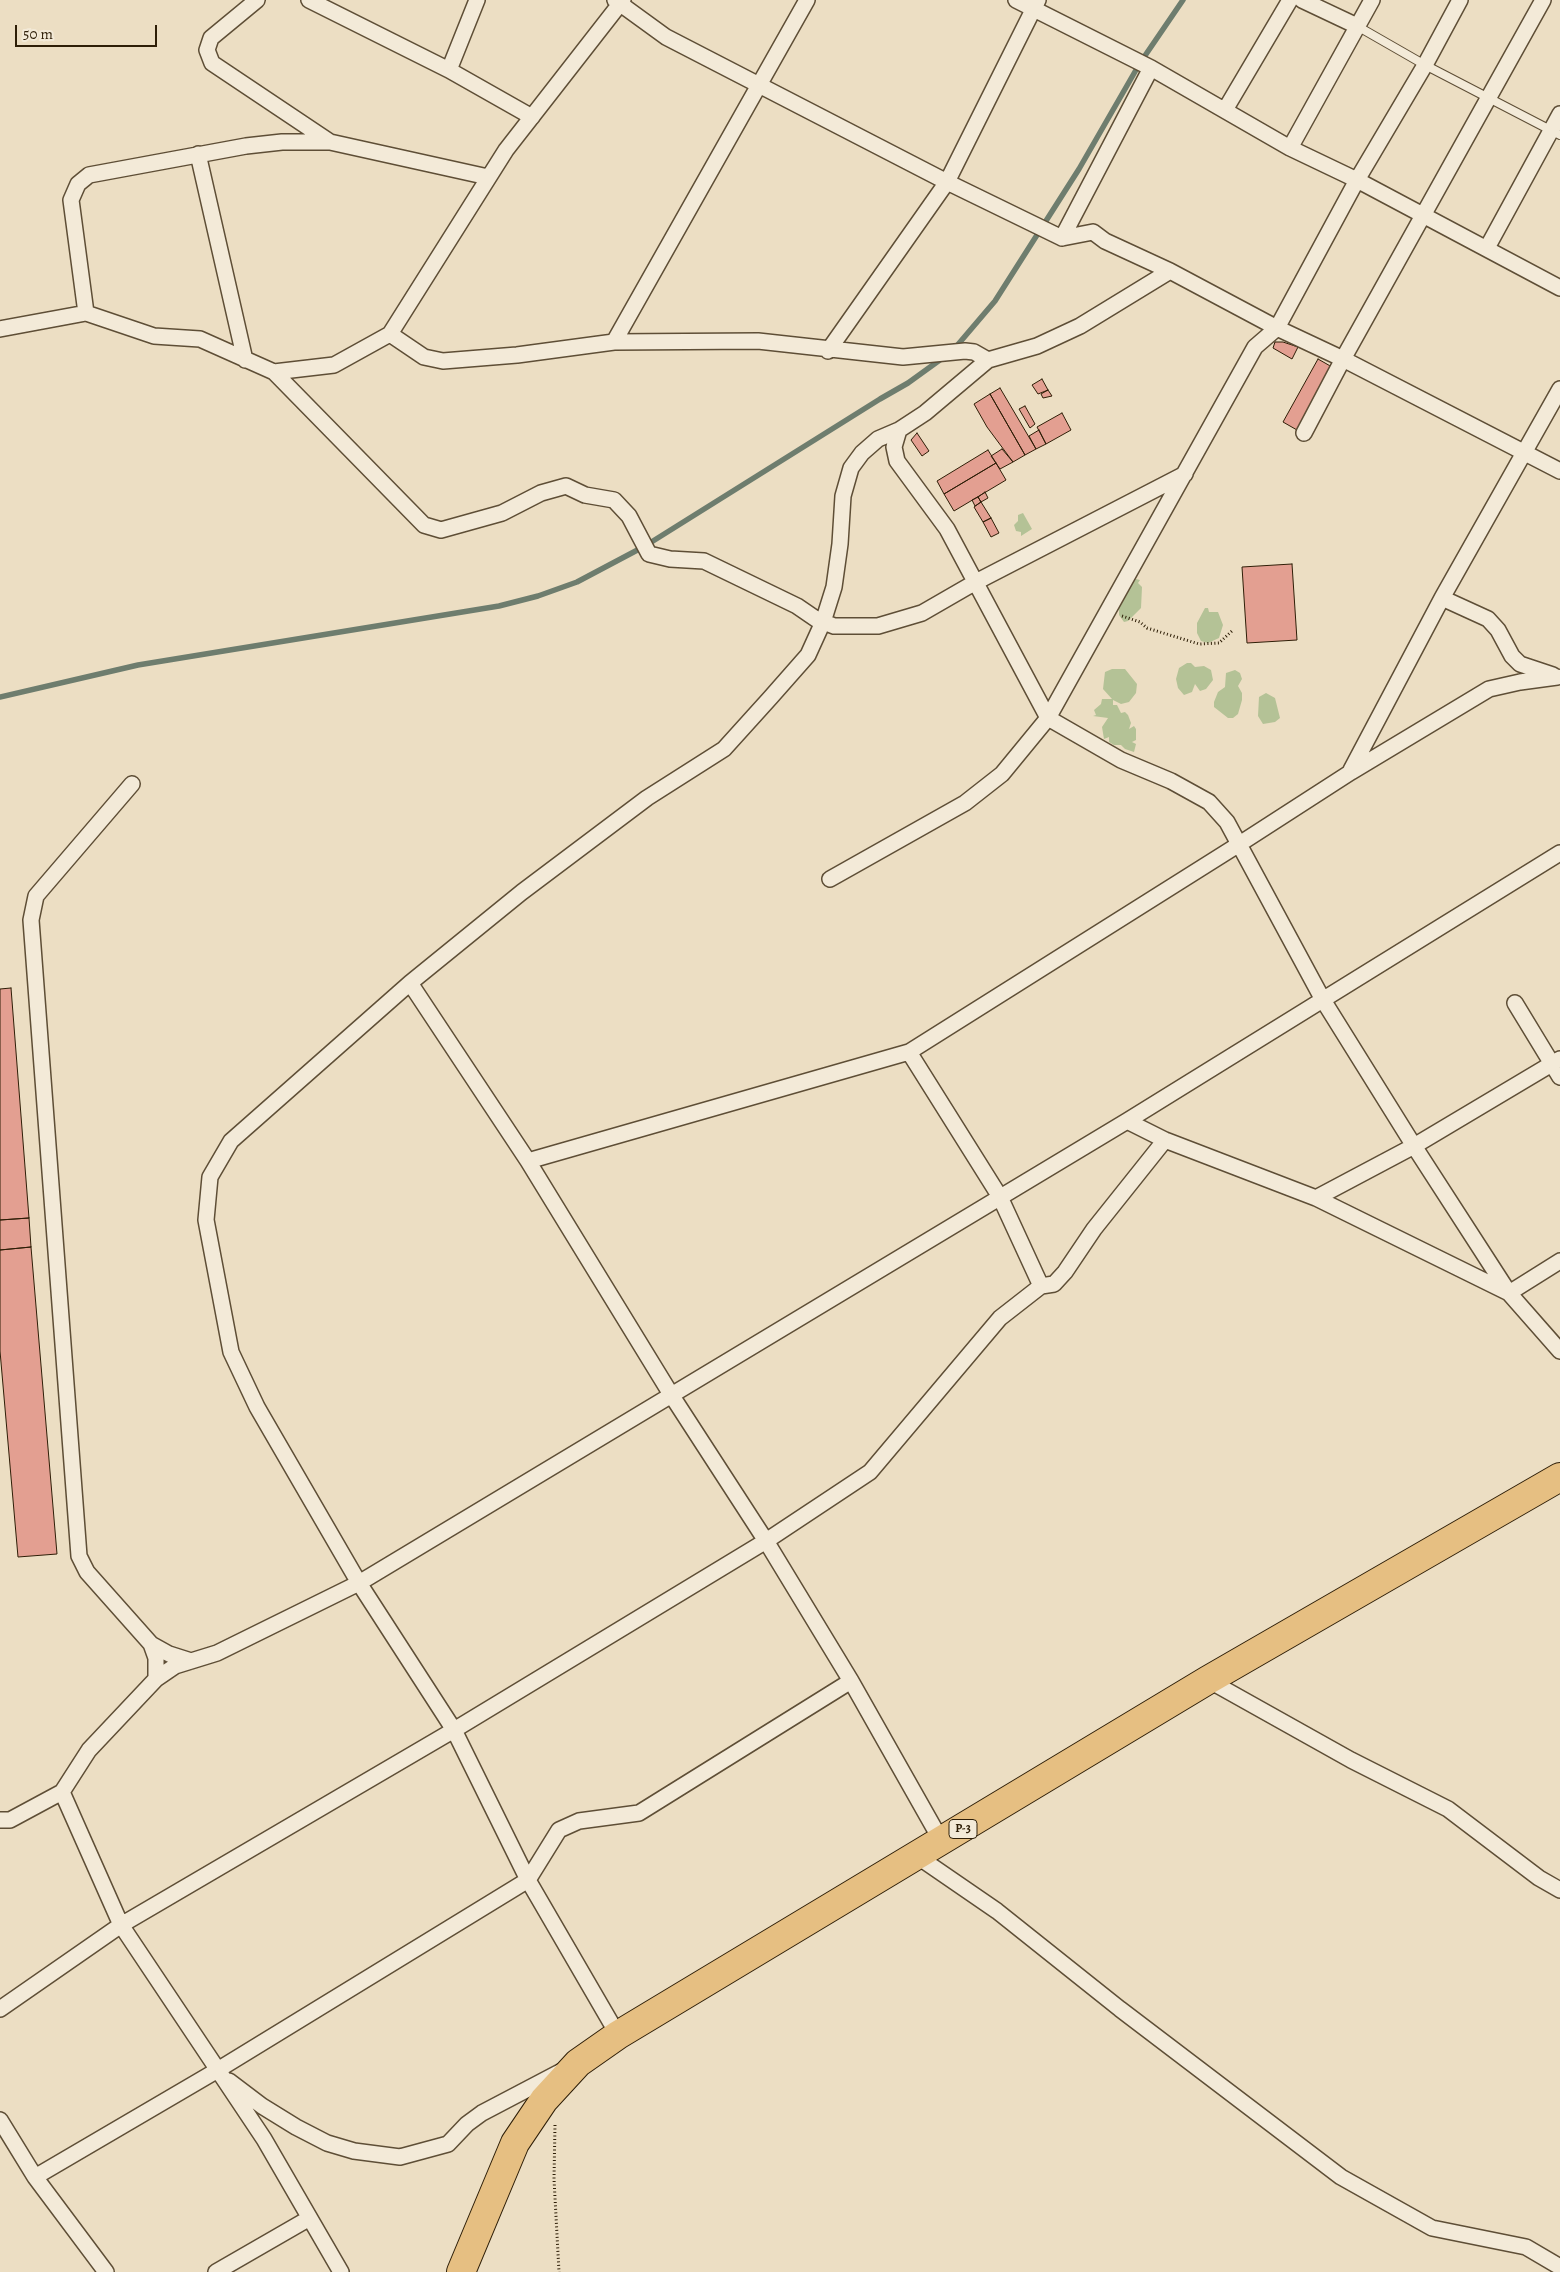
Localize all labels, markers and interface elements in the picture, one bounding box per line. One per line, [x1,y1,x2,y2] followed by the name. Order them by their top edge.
[18,15,160,47] scale bar
[23,24,53,44] text: 50 m
[949,1820,977,1838] road number: P-3

